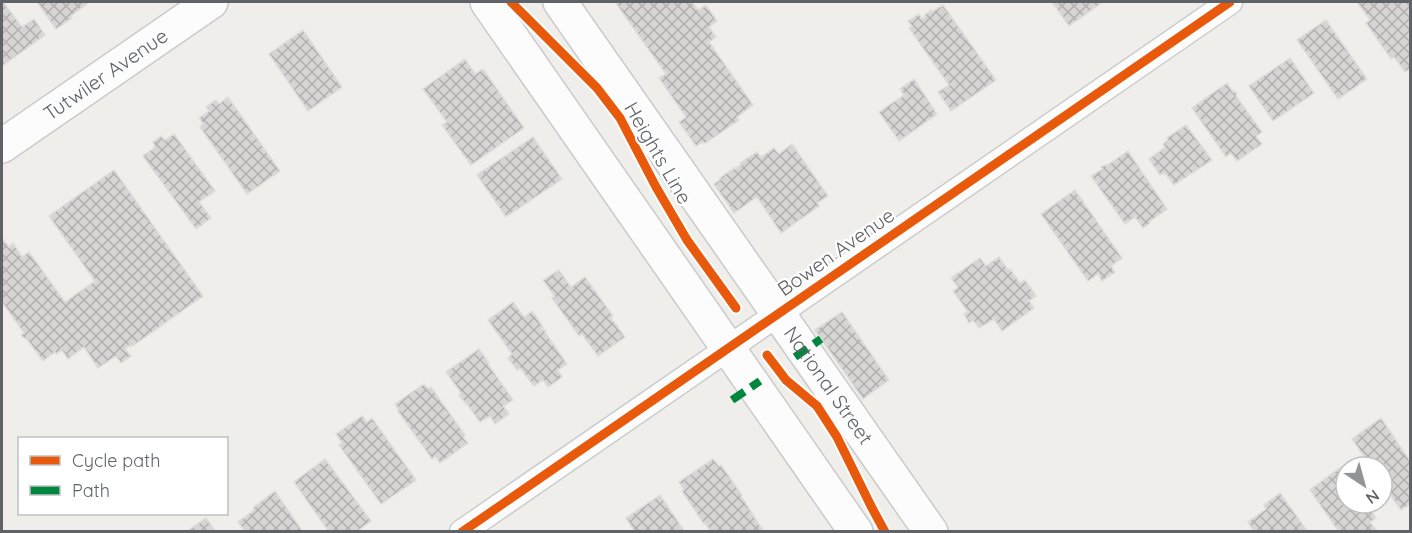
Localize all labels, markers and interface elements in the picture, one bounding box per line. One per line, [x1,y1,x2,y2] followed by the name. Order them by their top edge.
[39,23,172,126] street label: Tutwiler Avenue
[619,97,698,208] street label: Heights Line
[772,202,899,301] street label: Bowen Avenue
[779,321,879,449] street label: National Street
[18,437,228,515] legend
[72,449,160,472] text: Cycle path
[1334,455,1394,515] north arrow
[72,479,110,502] text: Path
[1362,486,1383,509] text: N

